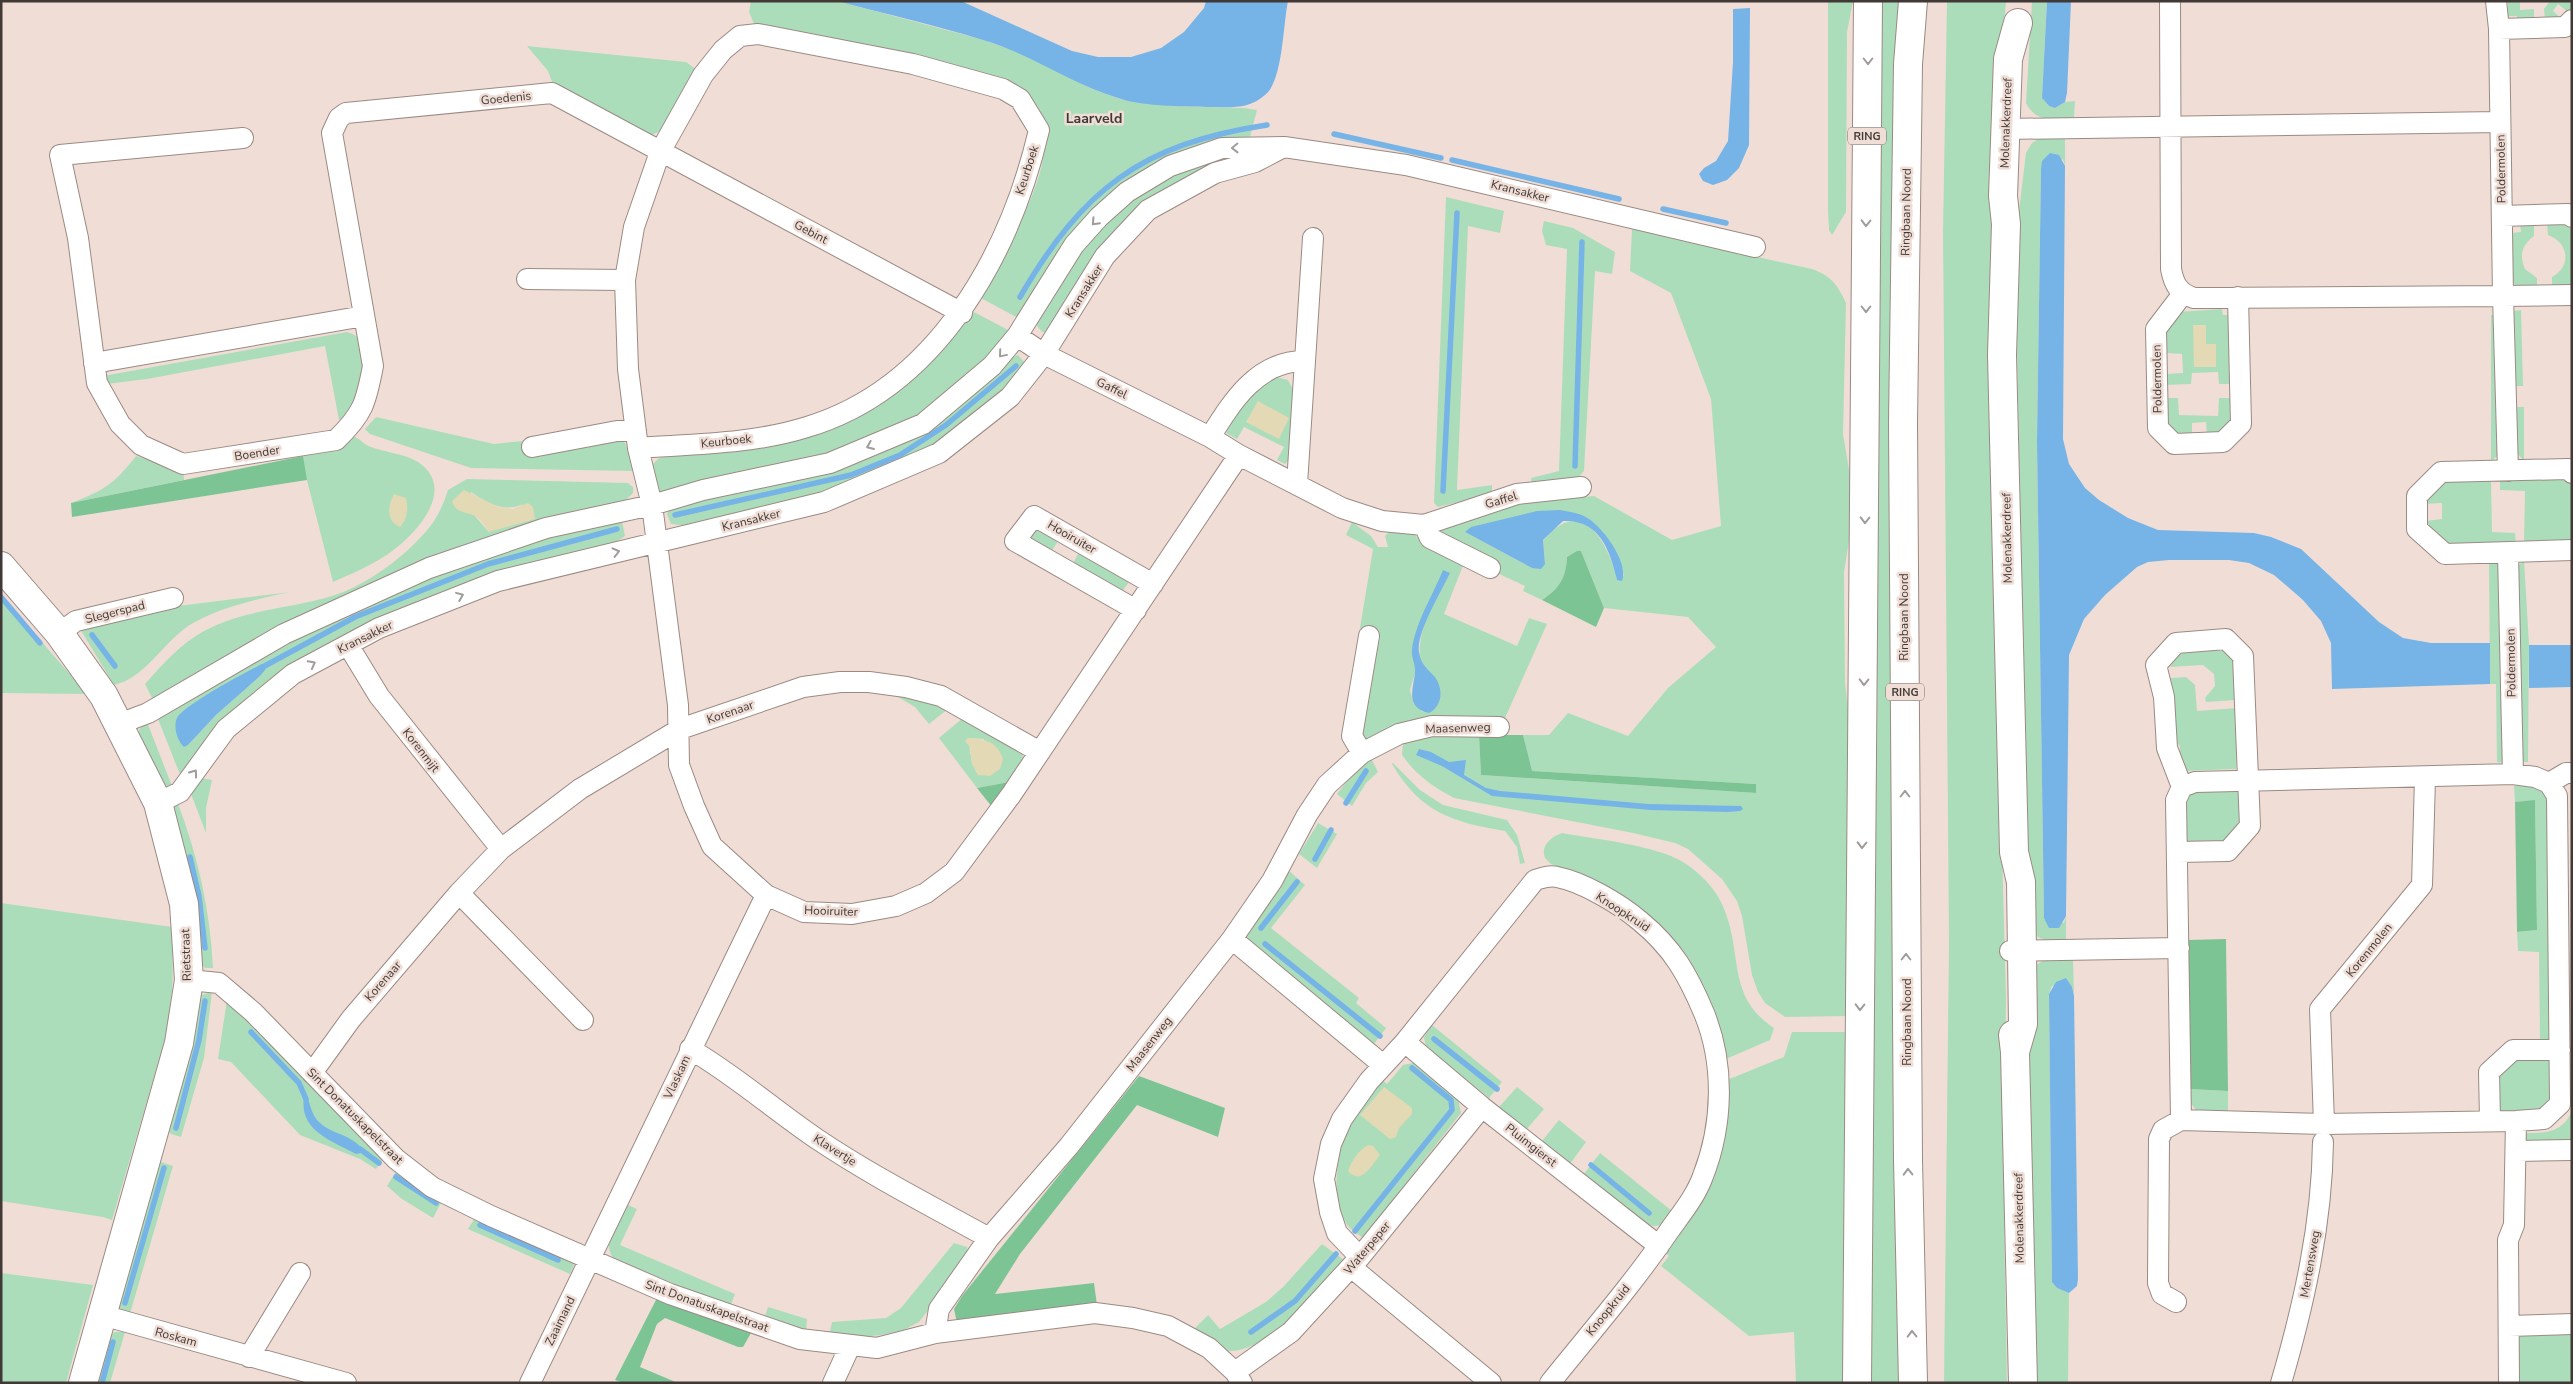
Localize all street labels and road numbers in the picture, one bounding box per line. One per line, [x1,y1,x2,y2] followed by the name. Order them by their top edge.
[1996,77,2016,168] street label: Molenakkerdreef
[480,87,532,109] street label: Goedenis
[1848,128,1886,144] road number: RING
[2492,134,2510,204] street label: Poldermolen
[1012,142,1043,197] street label: Keurboek
[1897,168,1915,256] street label: Ringbaan Noord
[1489,176,1552,206] street label: Kransakker
[791,217,831,248] street label: Gebint
[1061,261,1107,321] street label: Kransakker
[2148,344,2166,414] street label: Poldermolen
[1094,374,1131,403] street label: Gaffel
[700,430,753,452] street label: Keurboek
[233,441,281,464] street label: Boender
[1483,487,1519,512] street label: Gaffel
[1998,492,2016,583] street label: Molenakkerdreef
[720,505,783,535] street label: Kransakker
[1045,517,1100,558] street label: Hooiruiter
[1896,573,1912,661] street label: Ringbaan Noord
[83,597,147,627] street label: Slegerspad
[335,616,396,657] street label: Kransakker
[2502,628,2520,698] street label: Poldermolen
[1886,684,1924,700] road number: RING
[704,696,756,727] street label: Korenaar
[1425,719,1491,737] street label: Maasenweg
[399,725,444,776] street label: Korenmijt
[1593,889,1653,935] street label: Knoopkruid
[804,902,859,920] street label: Hooiruiter
[2342,920,2396,980] street label: Korenmolen
[177,928,195,981] street label: Rietstraat
[361,957,405,1005] street label: Korenaar
[1899,978,1915,1066] street label: Ringbaan Noord
[1123,1013,1175,1075] street label: Maasenweg
[659,1053,694,1102] street label: Vlaskam
[303,1064,407,1168] street label: Sint Donatuskapelstraat
[1502,1120,1561,1171] street label: Pluimgierst
[810,1131,860,1169] street label: Klavertje
[2010,1172,2028,1263] street label: Molenakkerdreef
[1340,1218,1394,1278] street label: Waterpeper
[2296,1229,2324,1299] street label: Mertensweg
[643,1276,772,1336] street label: Sint Donatuskapelstraat
[1582,1281,1634,1339] street label: Knoopkruid
[541,1294,579,1348] street label: Zaaimand
[153,1324,199,1350] street label: Roskam

